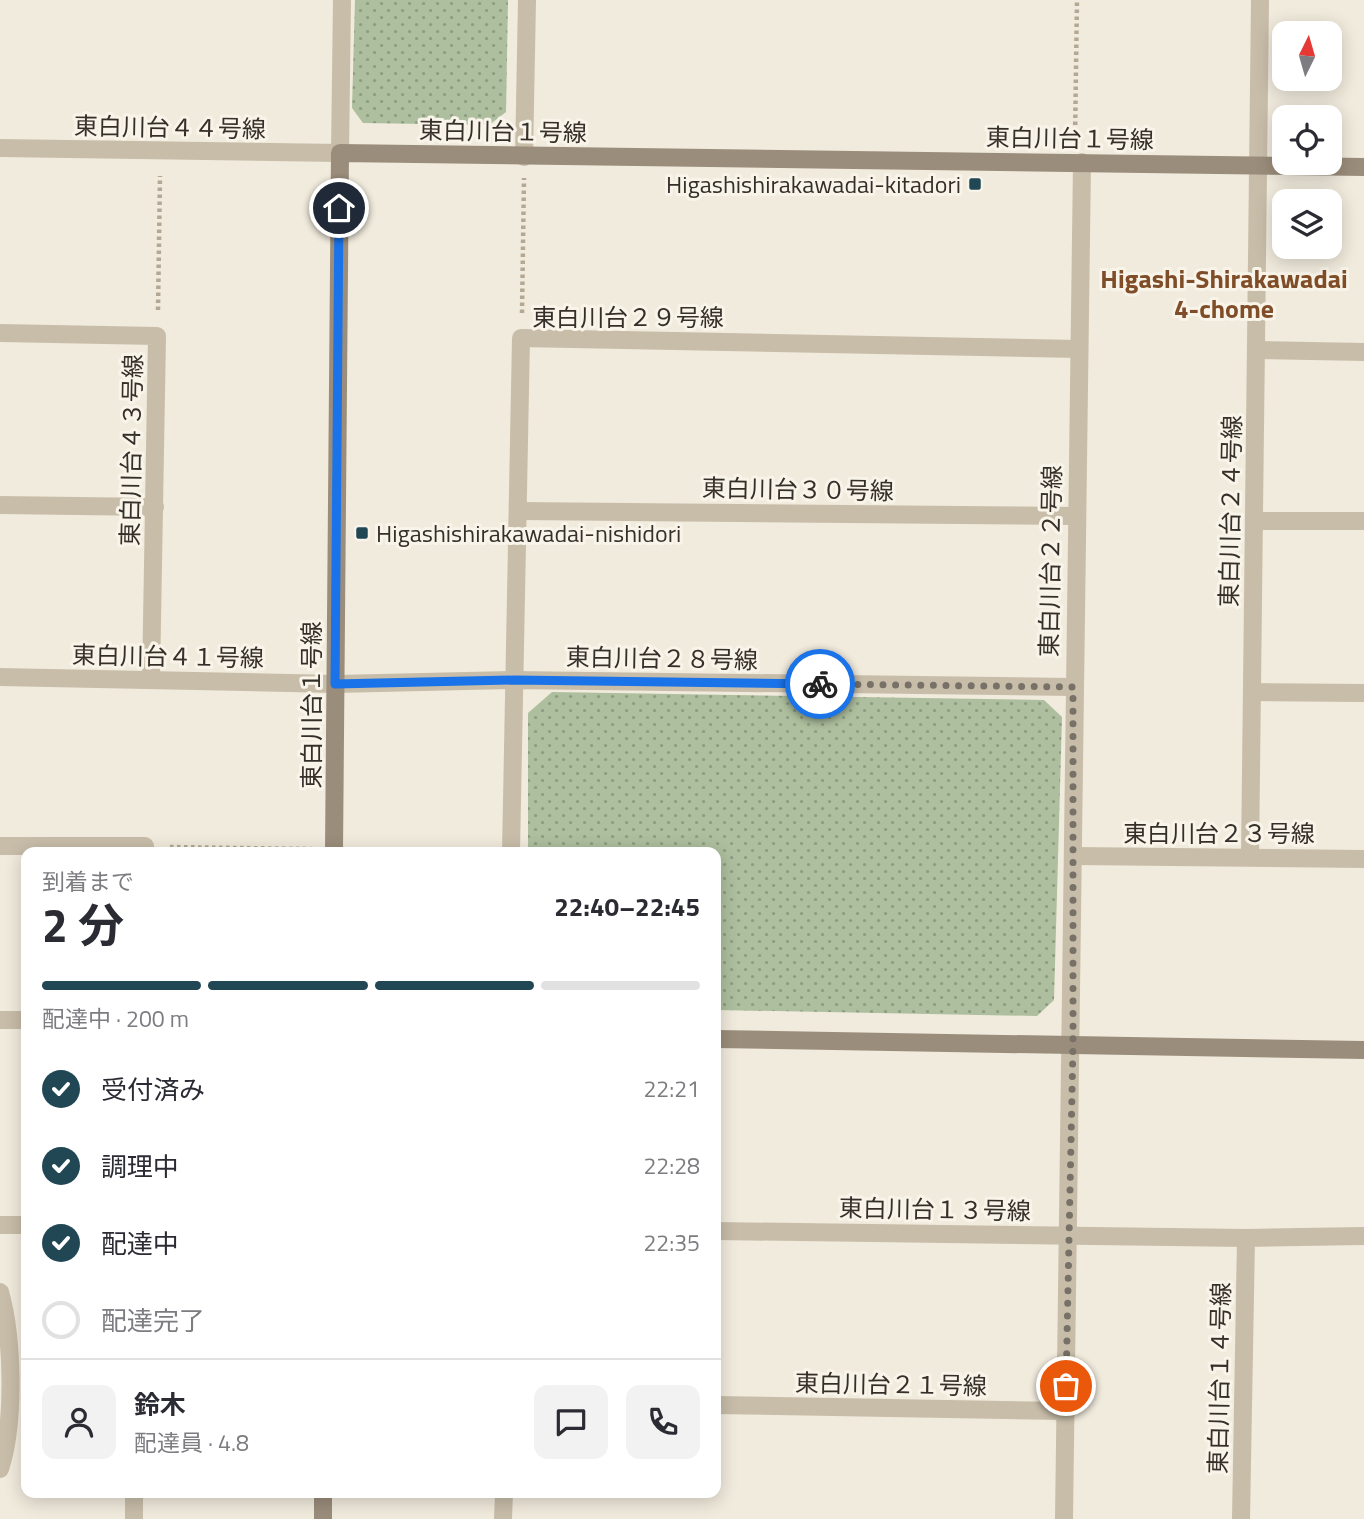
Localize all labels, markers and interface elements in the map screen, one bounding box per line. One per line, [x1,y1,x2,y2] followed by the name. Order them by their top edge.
[1272,21,1342,91] north arrow
[1272,21,1342,259] map controls
[1272,105,1342,175] button: locate
[74,107,266,147] street label: 東白川台４４号線
[419,112,587,150] street label: 東白川台１号線
[986,119,1154,157] street label: 東白川台１号線
[666,166,961,202] place label: Higashishirakawadai-kitadori
[967,176,983,192] marker: Higashishirakawadai-kitadori
[309,178,369,238] pin
[320,189,358,227] icon: home
[1272,189,1342,259] button: layers
[1100,259,1348,328] district label: Higashi-Shirakawadai 4-chome
[532,299,724,335] street label: 東白川台２９号線
[111,354,151,546] street label: 東白川台４３号線
[1210,415,1250,607] street label: 東白川台２４号線
[1030,465,1070,657] street label: 東白川台２２号線
[702,469,894,509] street label: 東白川台３０号線
[376,515,681,551] place label: Higashishirakawadai-nishidori
[354,525,370,541] marker: Higashishirakawadai-nishidori
[293,621,329,789] street label: 東白川台１号線
[72,636,264,676] street label: 東白川台４１号線
[566,638,758,678] street label: 東白川台２８号線
[785,649,855,719] courier
[801,665,839,703] icon: bike
[1123,815,1315,851] street label: 東白川台２３号線
[42,864,134,899] text: 到着まで
[554,887,700,926] text: 22:40–22:45
[42,890,124,960] text: 2 分
[42,1001,189,1036] text: 配達中 · 200 m
[42,1070,80,1108] icon: check
[101,1070,205,1109] text: 受付済み
[643,1071,700,1106] text: 22:21
[42,1147,80,1185] icon: check
[101,1147,179,1186] text: 調理中
[643,1148,700,1183] text: 22:28
[839,1189,1031,1229] street label: 東白川台１３号線
[42,1224,80,1262] icon: check
[101,1224,179,1263] text: 配達中
[643,1225,700,1260] text: 22:35
[1199,1282,1239,1474] street label: 東白川台１４号線
[101,1301,205,1340] text: 配達完了
[1036,1356,1096,1416] pin
[795,1364,987,1404] street label: 東白川台２１号線
[1047,1367,1085,1405] icon: bag
[42,1385,116,1459] button: person
[134,1385,186,1424] text: 鈴木
[534,1385,608,1459] button: chat
[626,1385,700,1459] button: phone
[134,1425,249,1460] text: 配達員 · 4.8

